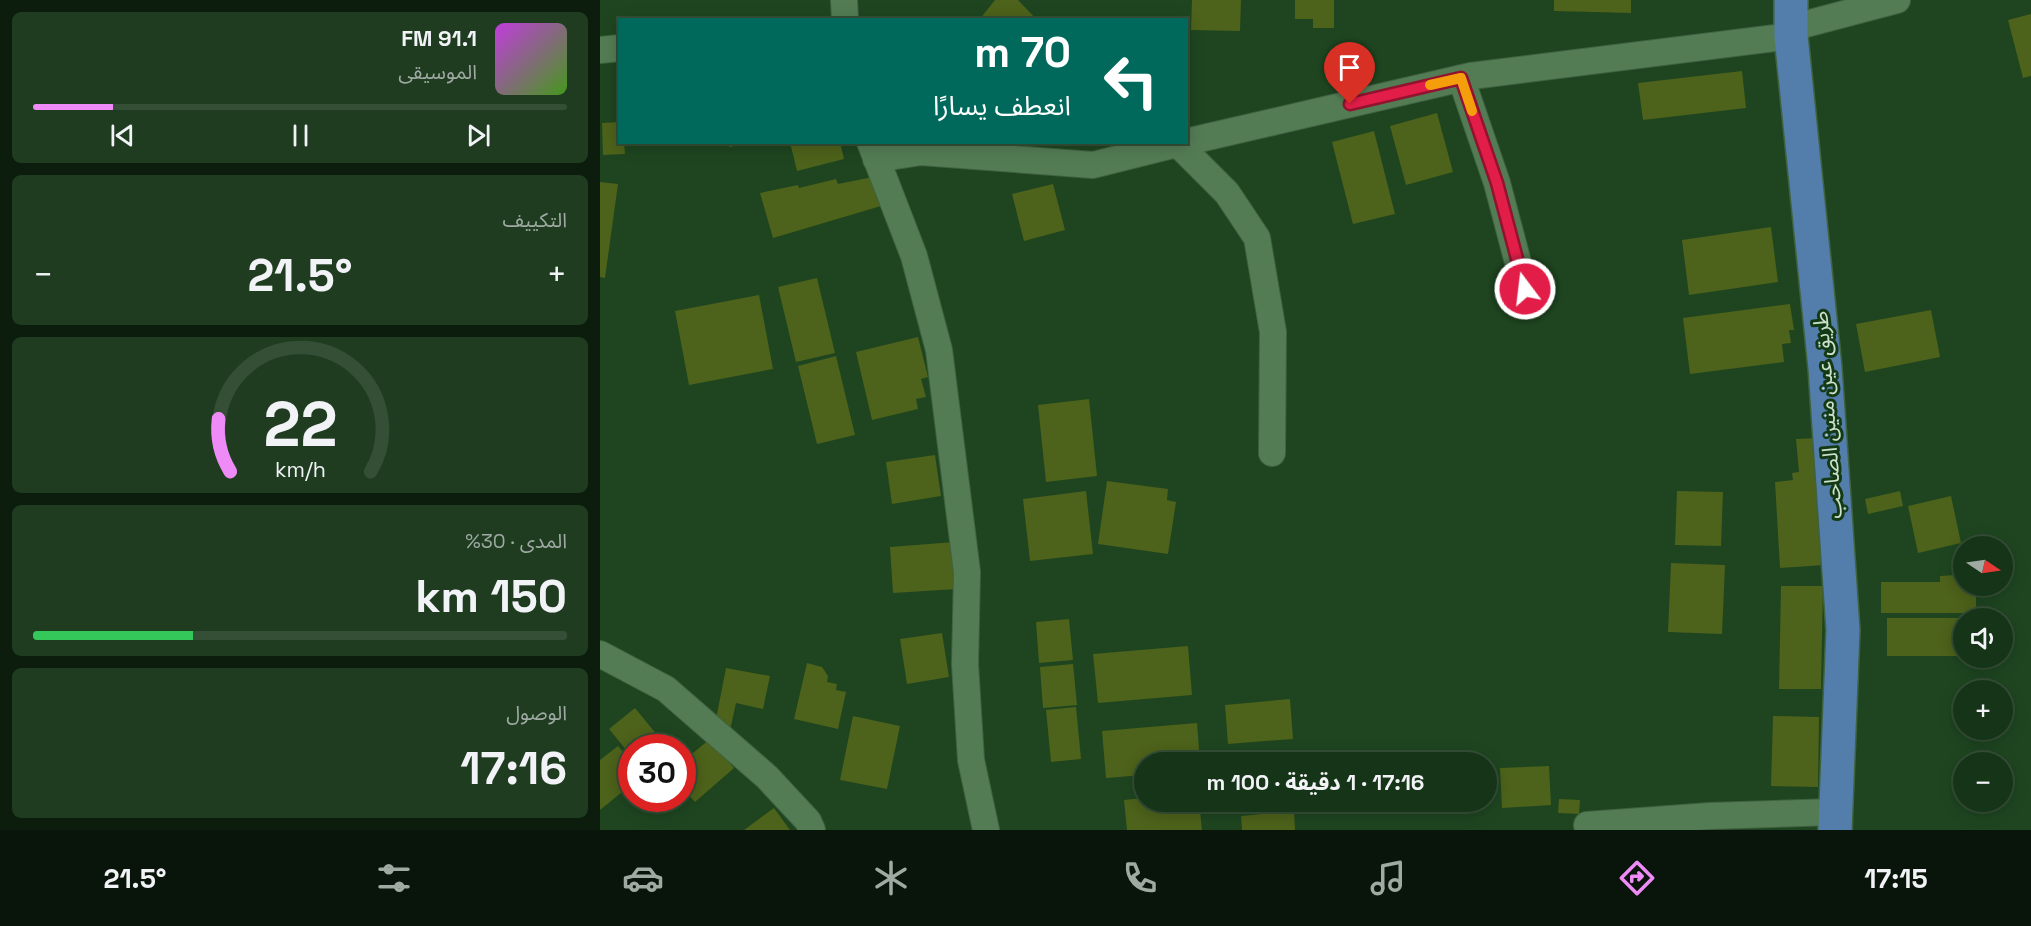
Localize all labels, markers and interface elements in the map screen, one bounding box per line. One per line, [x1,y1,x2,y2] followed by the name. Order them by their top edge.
[401,24,477,52] text: 91.1 FM
[974,26,1071,79] text: 70 m
[1092,42,1170,120] icon: left
[1324,42,1375,104] pin
[1333,51,1366,84] icon: arrive
[398,59,477,85] text: الموسيقى
[933,88,1071,123] text: انعطف يسارًا
[106,119,139,152] icon: previous
[284,119,317,152] icon: pause
[462,119,495,152] icon: next
[503,207,567,233] text: التكييف
[247,247,353,304] text: 21.5°
[33,254,53,296] text: −
[547,254,567,296] text: +
[1493,257,1557,321] position arrow
[1806,310,1848,520] street label: طريق عين منين الصاحب
[263,385,337,464] text: 22
[274,456,326,483] text: km/h
[465,528,567,554] text: المدى · 30%
[1953,536,2013,596] north arrow
[1953,536,2013,812] map controls
[415,568,567,625] text: 150 km
[1953,608,2013,668] button: sound
[1953,680,2013,740] button: +
[506,700,567,726] text: الوصول
[618,734,696,812] speed limit sign: 30
[460,740,567,797] text: 17:16
[1953,752,2013,812] button: −
[1207,768,1424,796] text: 17:16 · 1 دقيقة · 100 m
[373,857,415,899] icon: filters
[622,857,664,899] icon: car
[870,857,912,899] icon: climate
[1119,857,1161,899] icon: phone
[1367,857,1409,899] icon: music
[1616,857,1658,899] icon: directions
[103,861,167,896] text: 21.5°
[1864,861,1928,896] text: 17:15

